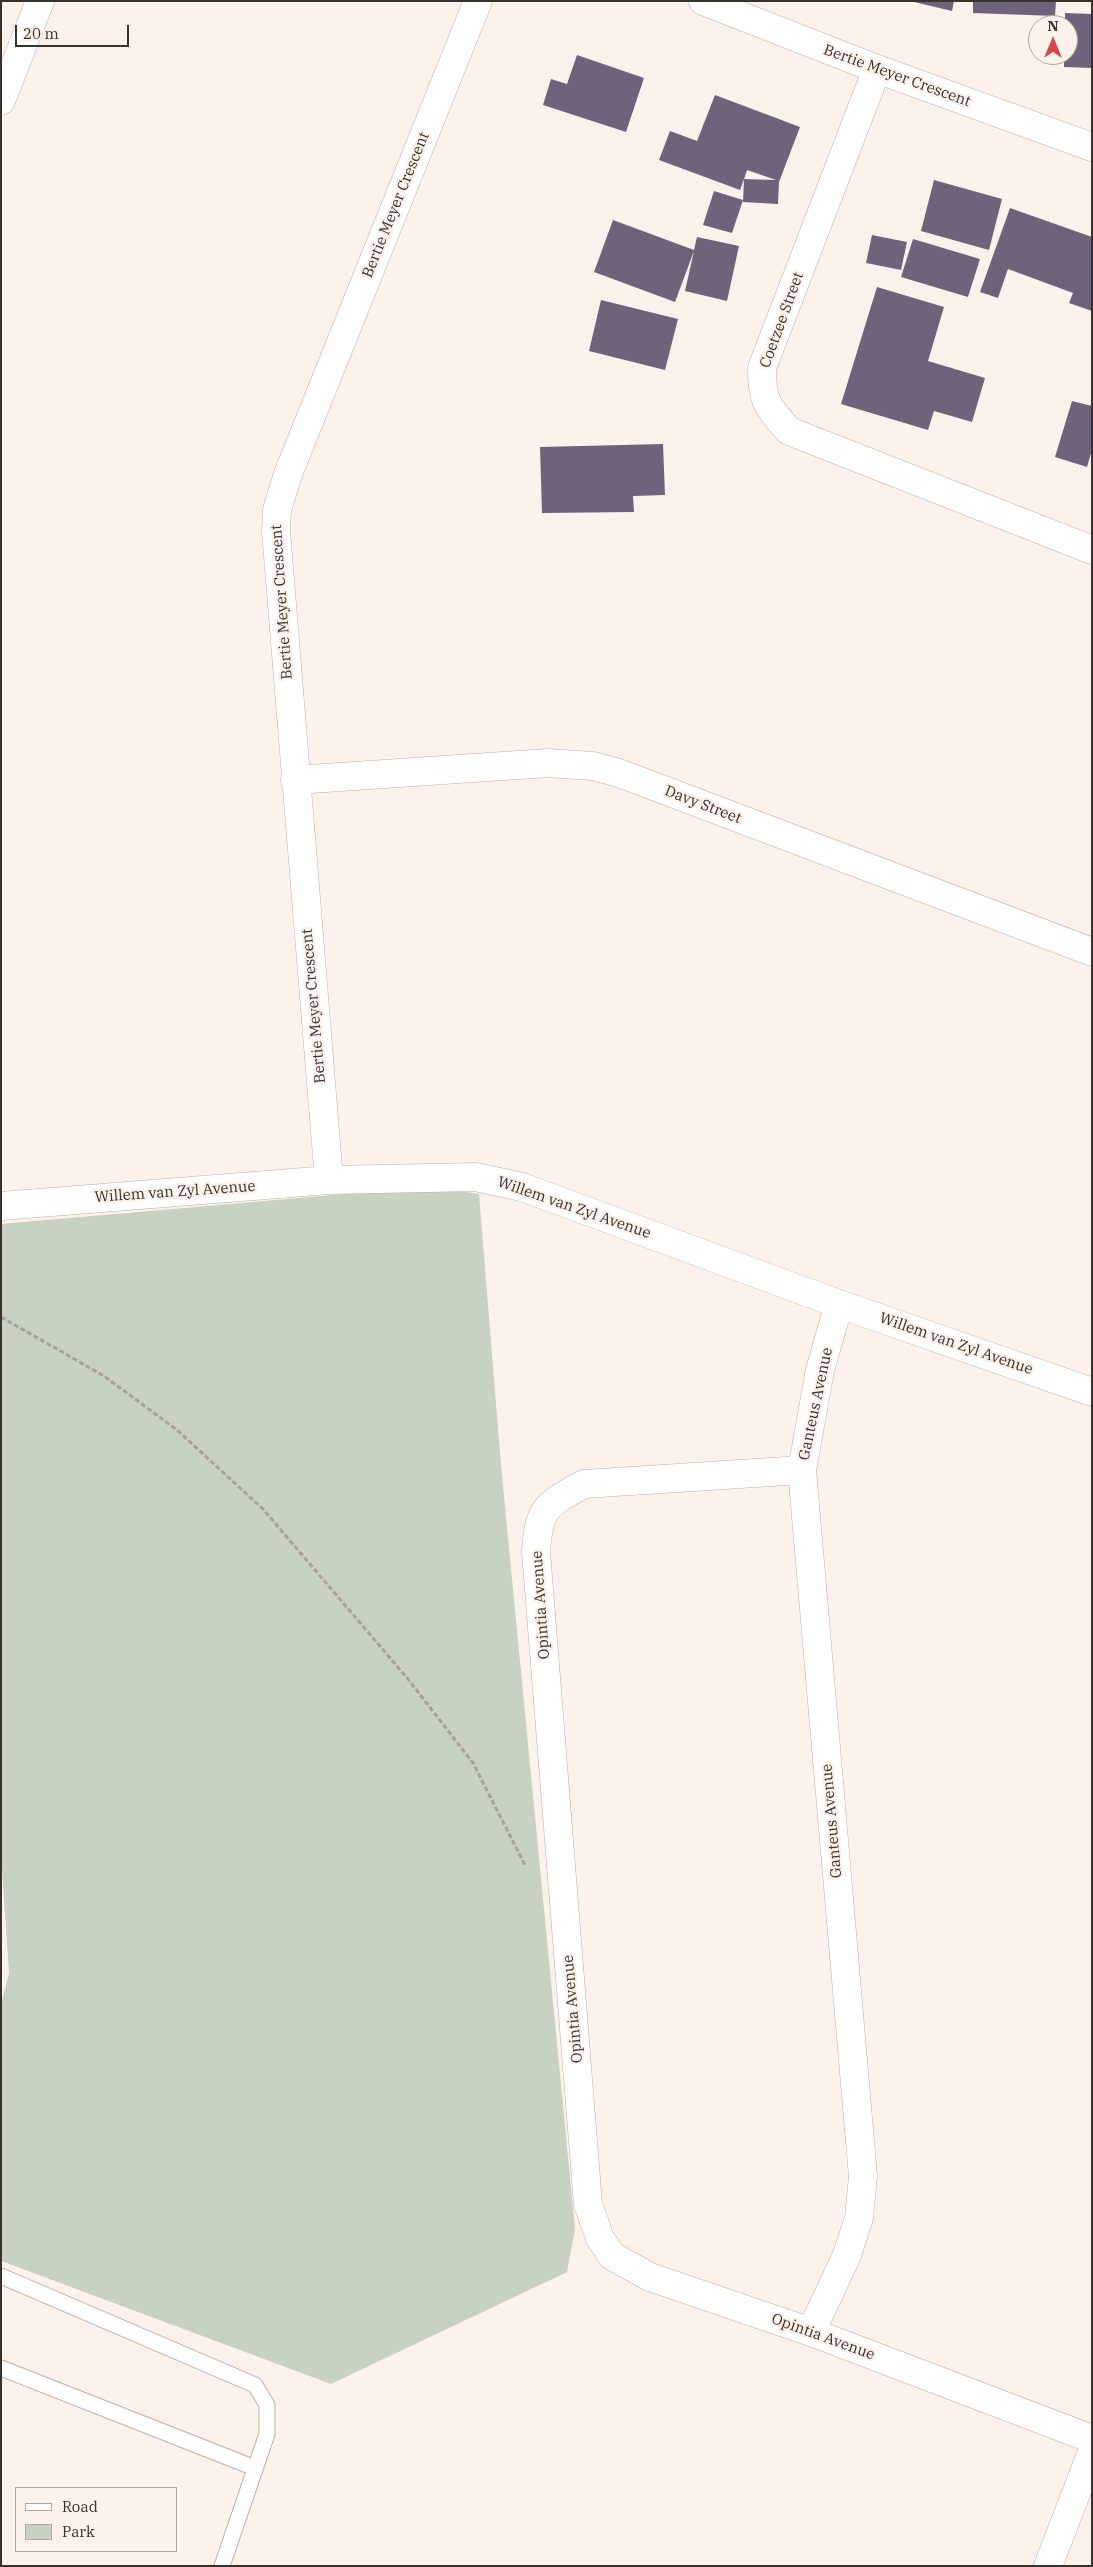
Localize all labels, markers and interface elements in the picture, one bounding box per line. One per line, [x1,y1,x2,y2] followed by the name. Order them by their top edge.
[18,15,131,47] scale bar
[1028,15,1078,65] north arrow
[1047,17,1059,35] text: N
[23,24,59,43] text: 20 m
[821,41,973,111] street label: Bertie Meyer Crescent
[359,130,433,280] street label: Bertie Meyer Crescent
[756,270,808,370] street label: Coetzee Street
[268,524,296,680] street label: Bertie Meyer Crescent
[662,782,744,828] street label: Davy Street
[298,928,330,1084] street label: Bertie Meyer Crescent
[495,1173,653,1243] street label: Willem van Zyl Avenue
[94,1177,256,1207] street label: Willem van Zyl Avenue
[877,1309,1035,1379] street label: Willem van Zyl Avenue
[795,1346,837,1462] street label: Ganteus Avenue
[528,1550,554,1660] street label: Opintia Avenue
[818,1763,846,1879] street label: Ganteus Avenue
[559,1954,587,2064] street label: Opintia Avenue
[769,2310,877,2364] street label: Opintia Avenue
[15,2487,178,2552] legend
[62,2497,98,2516] text: Road
[62,2522,95,2541] text: Park

